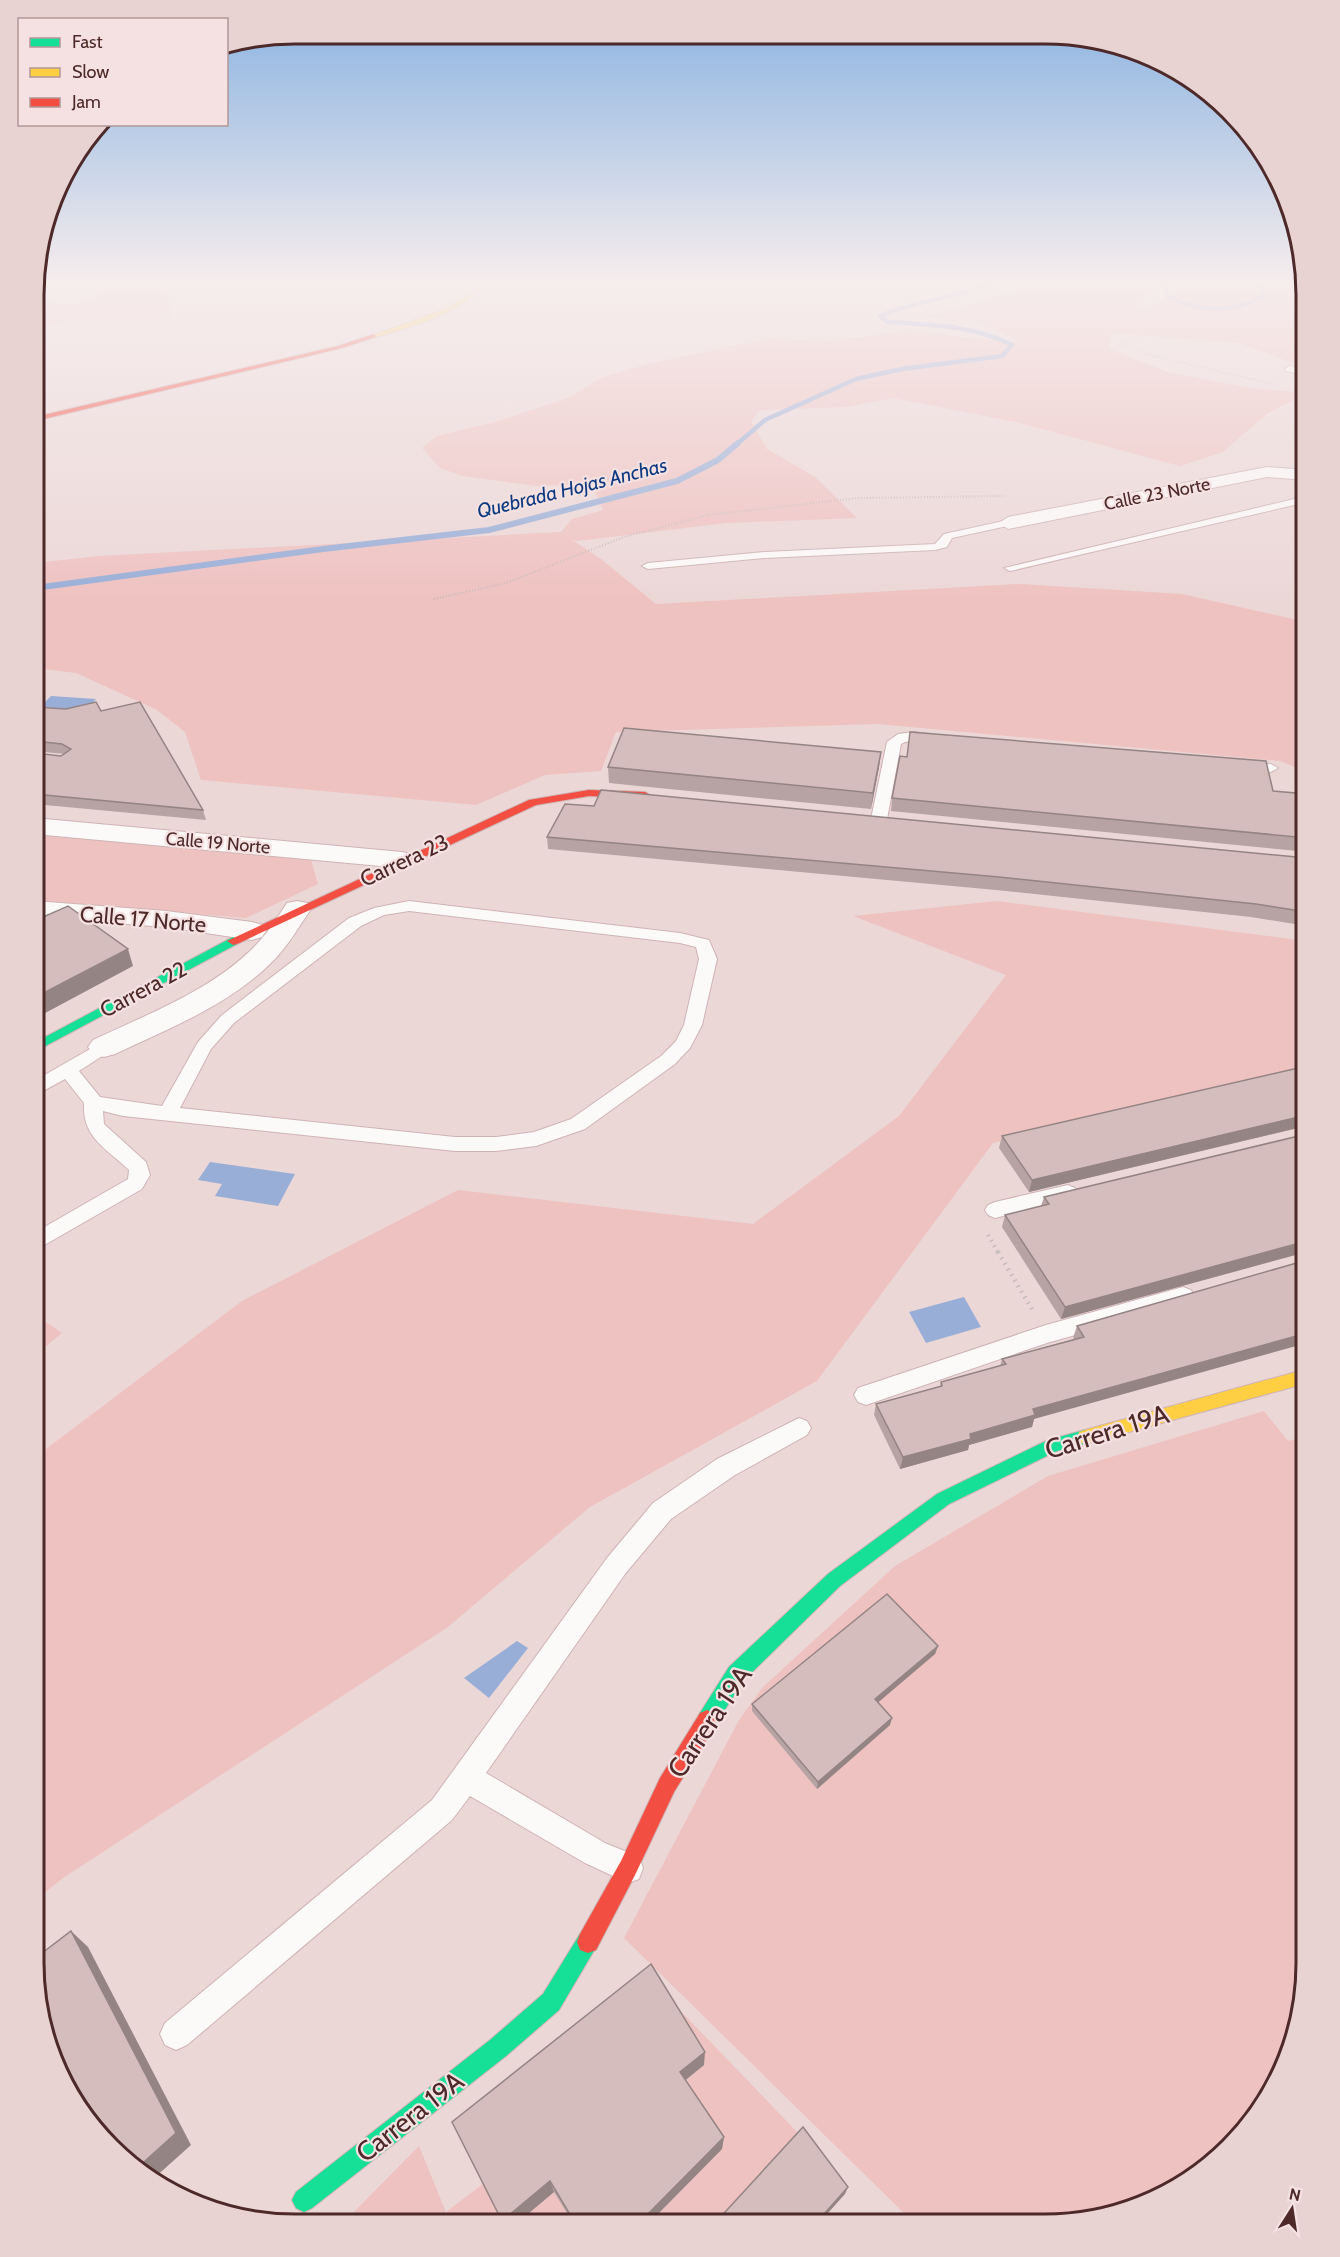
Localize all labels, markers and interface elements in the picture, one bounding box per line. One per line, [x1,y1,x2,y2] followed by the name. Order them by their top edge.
[18,18,228,126] legend
[72,31,103,53] text: Fast
[72,61,109,83] text: Slow
[71,91,101,113] text: Jam
[475,453,670,523] water label: Quebrada Hojas Anchas
[1102,473,1212,515] street label: Calle 23 Norte
[165,827,271,859] street label: Calle 19 Norte
[356,828,453,893] street label: Carrera 23
[79,901,207,938] street label: Calle 17 Norte
[95,955,191,1024] street label: Carrera 22
[1041,1397,1173,1466] street label: Carrera 19A
[660,1659,759,1784] street label: Carrera 19A
[349,2064,470,2169] street label: Carrera 19A
[1262,2179,1322,2239] north arrow
[1288,2184,1303,2205] text: N

